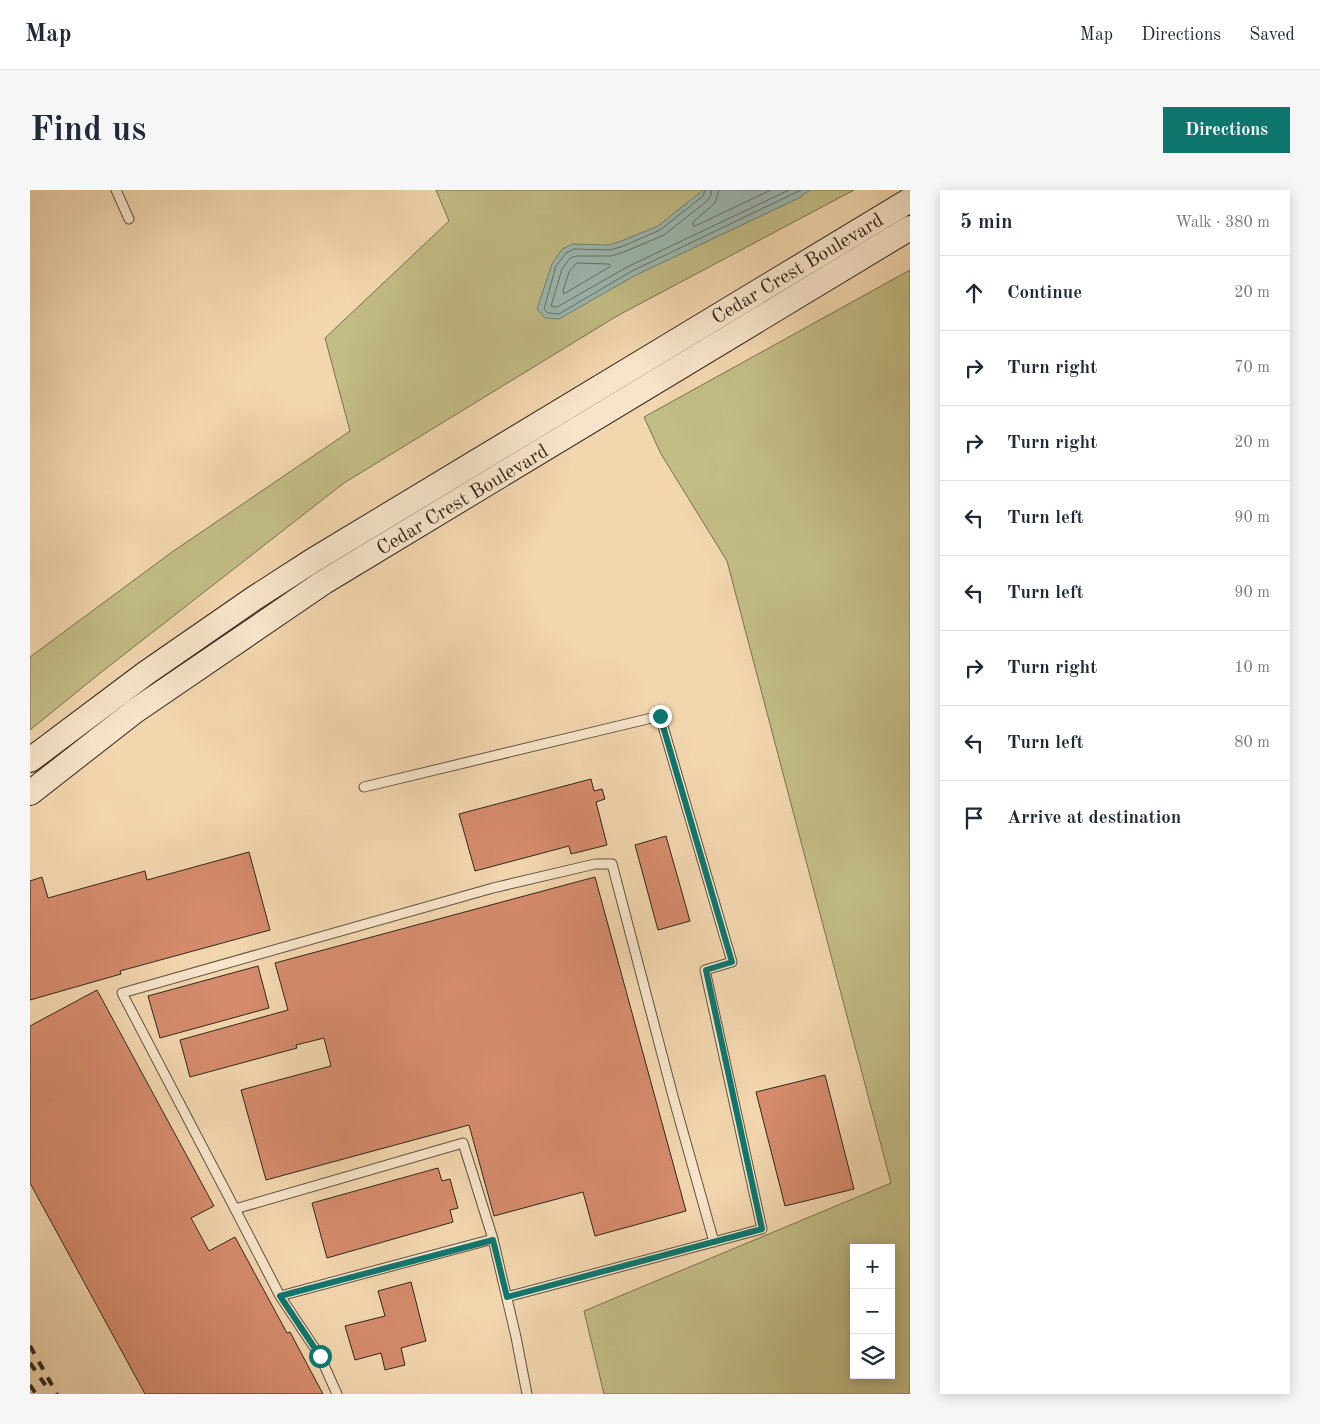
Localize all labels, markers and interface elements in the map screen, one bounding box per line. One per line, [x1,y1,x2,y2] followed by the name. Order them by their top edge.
[25,23,72,47] text: Map
[1080,26,1113,44] text: Map
[1141,26,1221,44] text: Directions
[1249,26,1295,44] text: Saved
[1163,107,1290,153] button: Directions
[30,113,146,148] text: Find us
[709,211,887,329] street label: Cedar Crest Boulevard
[960,212,1013,233] text: 5 min
[1175,215,1270,231] text: Walk · 380 m
[960,279,988,307] icon: ahead
[1007,284,1082,303] text: Continue
[1234,285,1270,301] text: 20 m
[960,354,988,382] icon: right
[1007,359,1097,378] text: Turn right
[1234,360,1270,376] text: 70 m
[960,429,988,457] icon: right
[1007,434,1097,453] text: Turn right
[1234,435,1270,451] text: 20 m
[374,442,552,560] street label: Cedar Crest Boulevard
[960,504,988,532] icon: left
[1007,509,1084,528] text: Turn left
[1234,510,1270,526] text: 90 m
[960,579,988,607] icon: left
[1007,584,1084,603] text: Turn left
[1234,585,1270,601] text: 90 m
[960,654,988,682] icon: right
[1007,659,1097,678] text: Turn right
[1234,660,1270,676] text: 10 m
[649,705,672,728] route end
[960,729,988,757] icon: left
[1007,734,1084,753] text: Turn left
[1234,735,1270,751] text: 80 m
[960,804,988,832] icon: arrive
[1007,809,1181,828] text: Arrive at destination
[850,1244,895,1379] map controls
[850,1244,895,1289] button: +
[850,1289,895,1334] button: −
[850,1334,895,1379] button: layers
[309,1345,332,1368] route start

